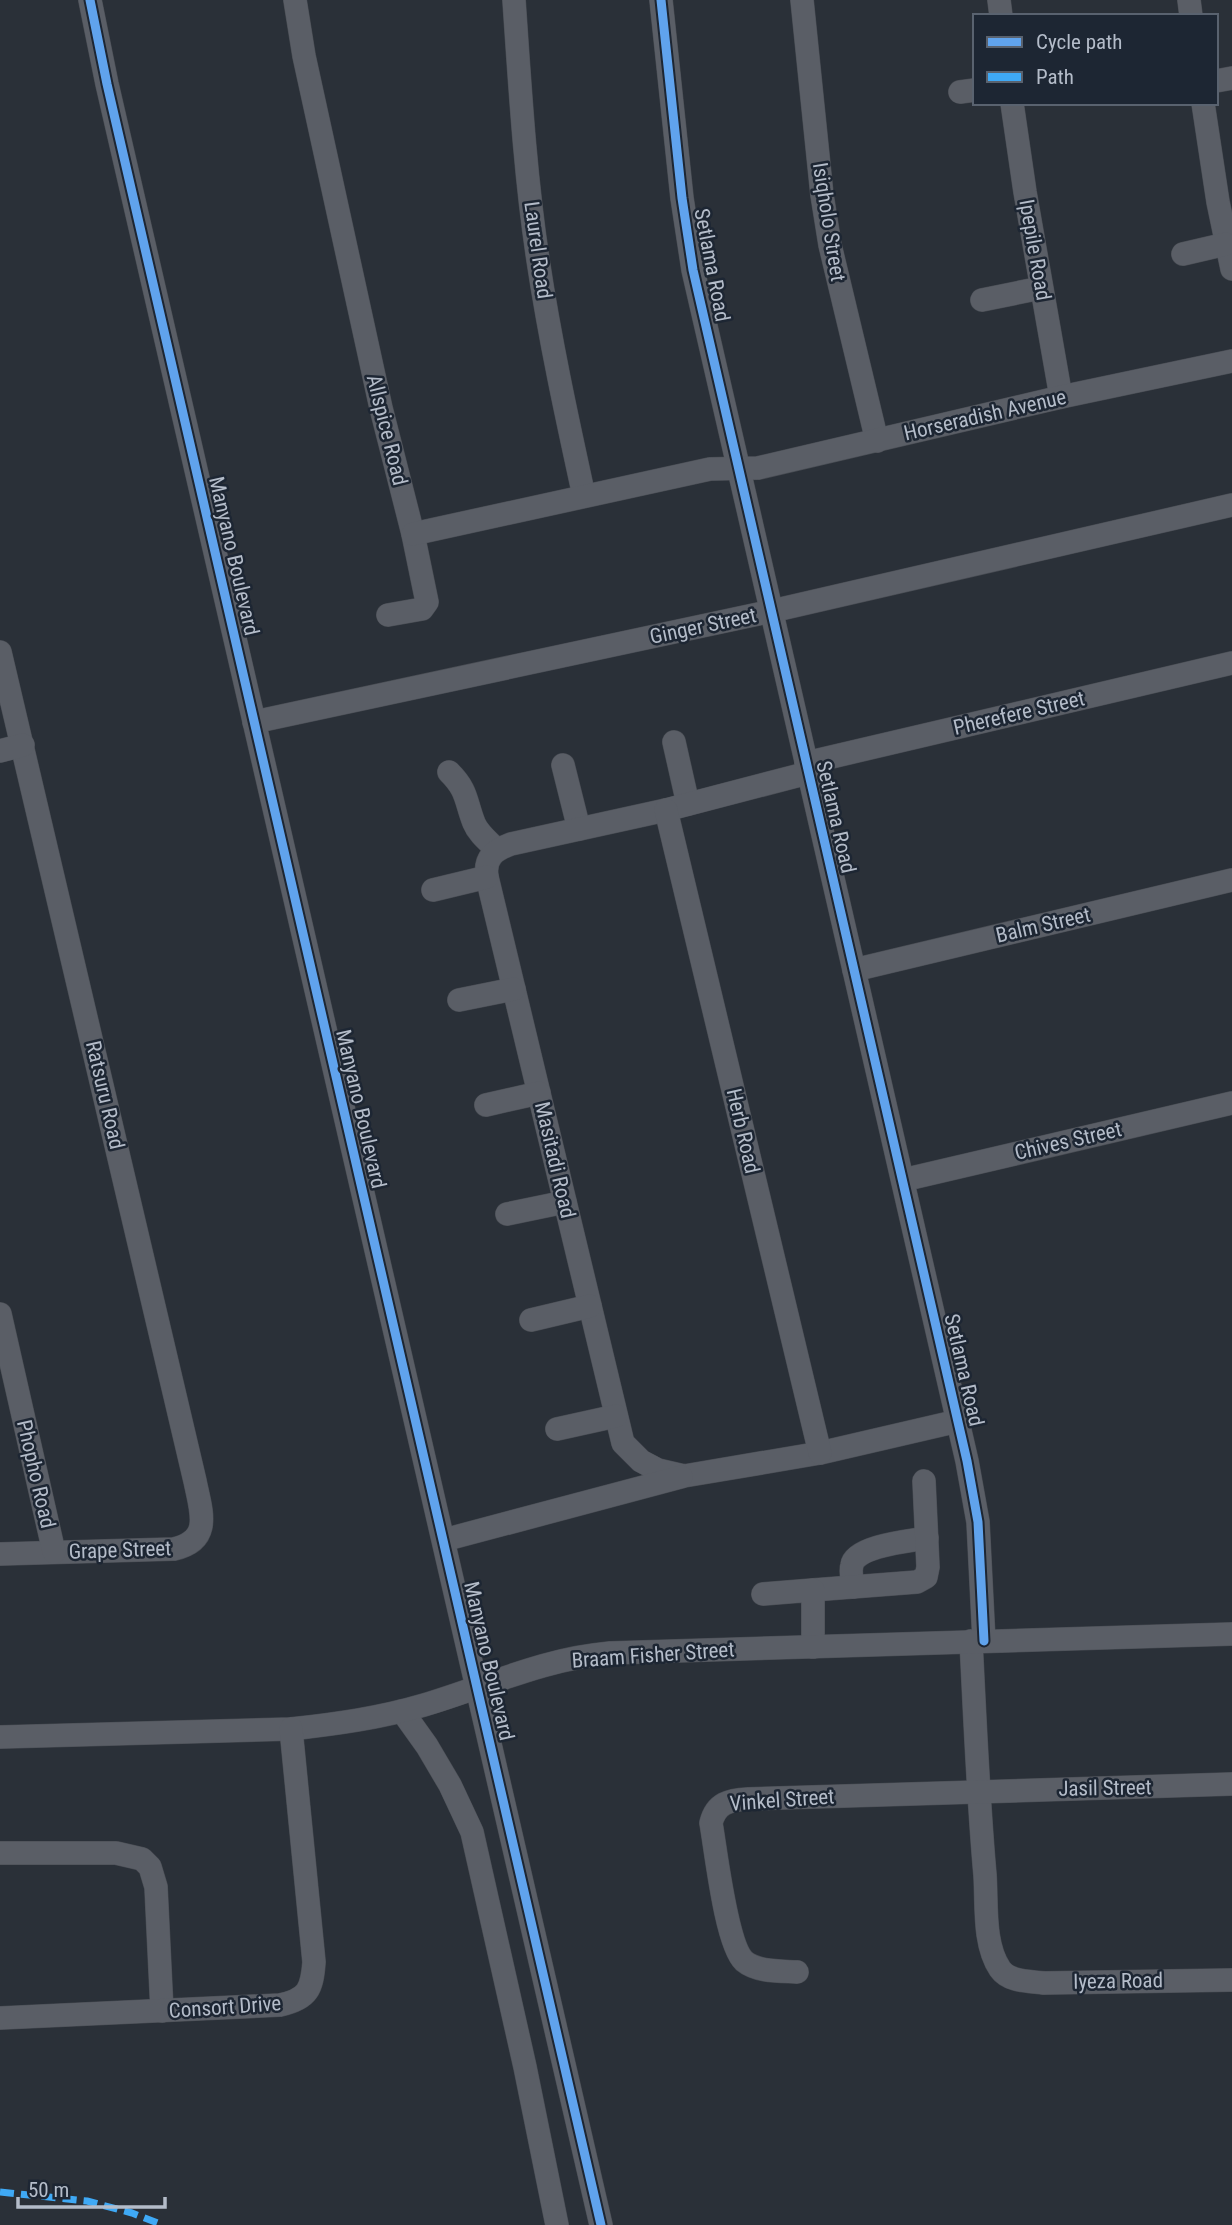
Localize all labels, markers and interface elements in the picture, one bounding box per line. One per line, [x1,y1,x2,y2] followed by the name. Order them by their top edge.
[973,14,1218,105] legend
[1036,30,1122,54] text: Cycle path
[1036,65,1074,89] text: Path
[808,161,850,283] street label: Isiqholo Street
[1014,198,1056,302] street label: Ipepile Road
[519,200,557,300] street label: Laurel Road
[689,206,735,324] street label: Setlama Road
[362,372,412,488] street label: Allspice Road
[902,385,1069,445] street label: Horseradish Avenue
[204,474,264,638] street label: Manyano Boulevard
[648,603,758,649] street label: Ginger Street
[951,686,1087,740] street label: Pherefere Street
[811,758,861,876] street label: Setlama Road
[993,902,1093,948] street label: Balm Street
[331,1027,391,1191] street label: Manyano Boulevard
[81,1038,129,1152] street label: Ratsuru Road
[722,1086,764,1176] street label: Herb Road
[530,1099,580,1221] street label: Masitadi Road
[1012,1117,1124,1165] street label: Chives Street
[939,1311,989,1429] street label: Setlama Road
[12,1418,60,1530] street label: Phopho Road
[68,1536,172,1564] street label: Grape Street
[459,1579,519,1743] street label: Manyano Boulevard
[571,1637,735,1673] street label: Braam Fisher Street
[1058,1775,1152,1801] street label: Jasil Street
[729,1784,835,1816] street label: Vinkel Street
[1073,1968,1163,1994] street label: Iyeza Road
[168,1991,282,2023] street label: Consort Drive
[18,2166,164,2210] scale bar
[28,2178,69,2202] text: 50 m

